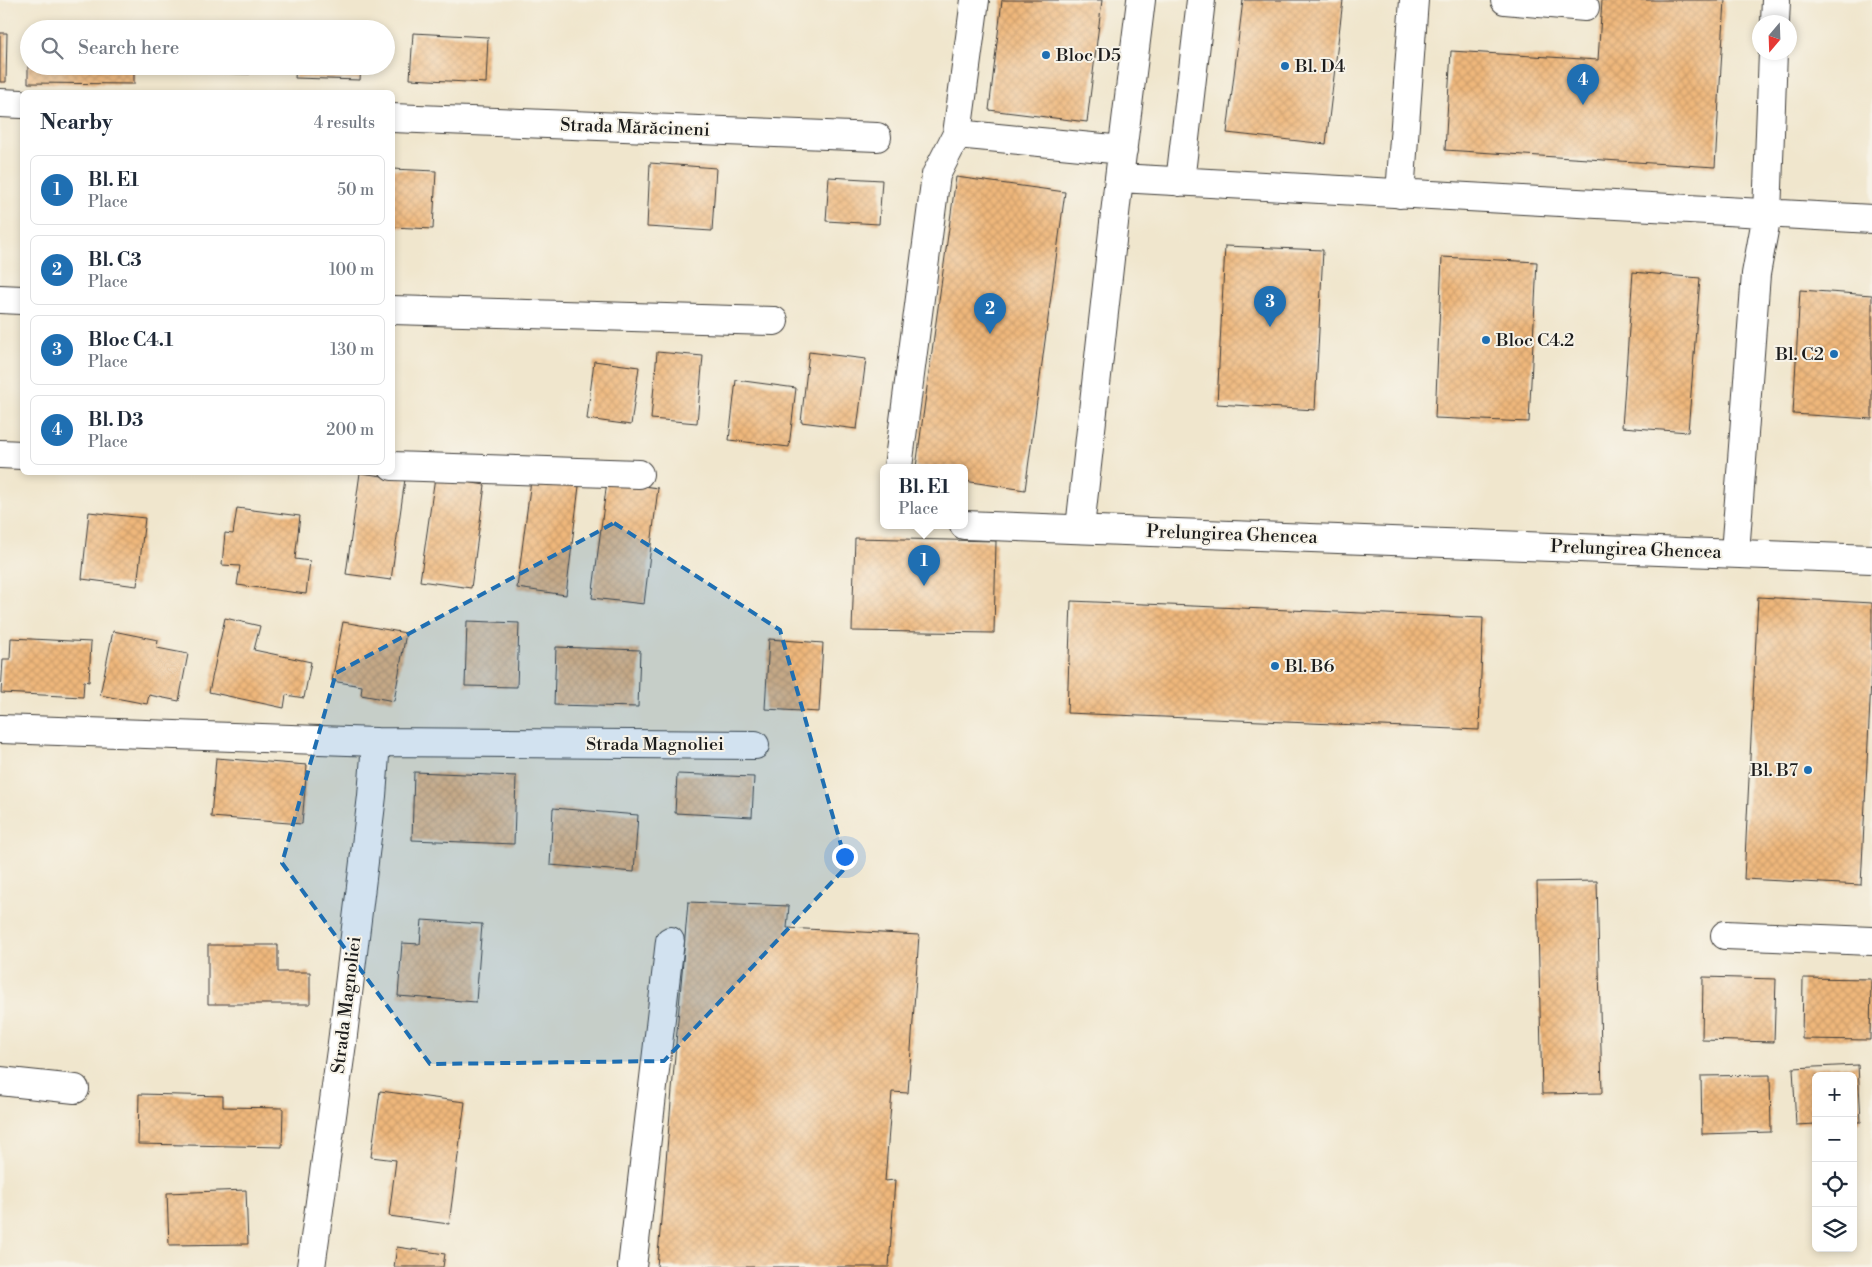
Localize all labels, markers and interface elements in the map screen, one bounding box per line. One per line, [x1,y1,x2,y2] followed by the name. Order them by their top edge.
[1752,15,1797,60] north arrow
[20,20,395,75] search box
[38,34,66,62] icon: search
[78,36,179,60] text: Search here
[1055,44,1121,67] place label: Bloc D5
[1040,49,1052,61] marker: Bloc D5
[1294,55,1346,78] place label: Bl. D4
[1279,60,1291,72] marker: Bl. D4
[1567,64,1599,105] pin: 4
[40,110,113,136] text: Nearby
[314,113,375,133] text: 4 results
[560,113,710,142] street label: Strada Mărăcineni
[88,168,139,192] text: Bl. E1
[53,180,61,200] text: 1
[337,180,374,200] text: 50 m
[88,192,128,212] text: Place
[88,248,142,272] text: Bl. C3
[52,260,62,280] text: 2
[329,260,374,280] text: 100 m
[88,272,128,292] text: Place
[1254,286,1286,327] pin: 3
[974,293,1006,334] pin: 2
[88,328,173,352] text: Bloc C4.1
[1495,329,1574,352] place label: Bloc C4.2
[1480,334,1492,346] marker: Bloc C4.2
[52,340,62,360] text: 3
[330,340,374,360] text: 130 m
[1775,343,1824,366] place label: Bl. C2
[1828,348,1840,360] marker: Bl. C2
[88,352,128,372] text: Place
[88,408,143,432] text: Bl. D3
[52,420,62,440] text: 4
[326,420,374,440] text: 200 m
[88,432,128,452] text: Place
[880,464,968,529] popup
[898,475,950,499] text: Bl. E1
[898,499,938,519] text: Place
[1146,520,1319,549] street label: Prelungirea Ghencea
[1550,535,1723,564] street label: Prelungirea Ghencea
[908,545,940,586] pin: 1
[1284,655,1334,678] place label: Bl. B6
[1269,660,1281,672] marker: Bl. B6
[586,733,724,756] street label: Strada Magnoliei
[1750,759,1798,782] place label: Bl. B7
[1802,764,1814,776] marker: Bl. B7
[832,844,858,870] your location
[327,935,366,1075] street label: Strada Magnoliei
[1812,1072,1857,1252] map controls
[1812,1072,1857,1117] button: +
[1812,1117,1857,1162] button: −
[1812,1162,1857,1207] button: locate
[1812,1207,1857,1252] button: layers

